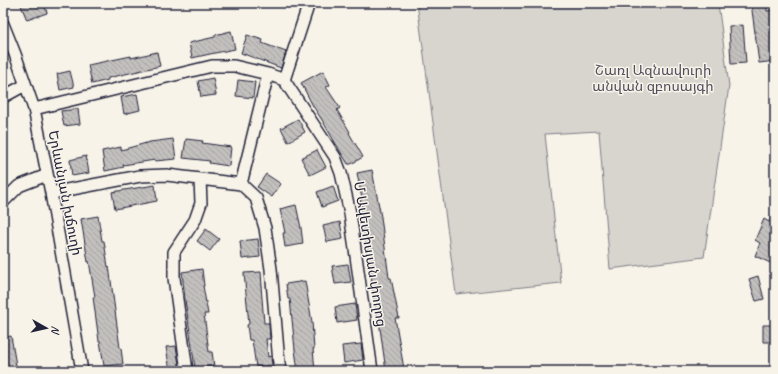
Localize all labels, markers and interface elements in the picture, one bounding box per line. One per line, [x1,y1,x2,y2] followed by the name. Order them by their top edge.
[592,62,714,95] park label: Շառլ Ազնավուրի անվան զբոսայգի
[45,129,85,257] street label: Երևանյան խճուղի
[350,180,390,328] street label: Մ Ավետիսյան փողոց
[26,308,66,348] north arrow
[48,325,63,336] text: N

